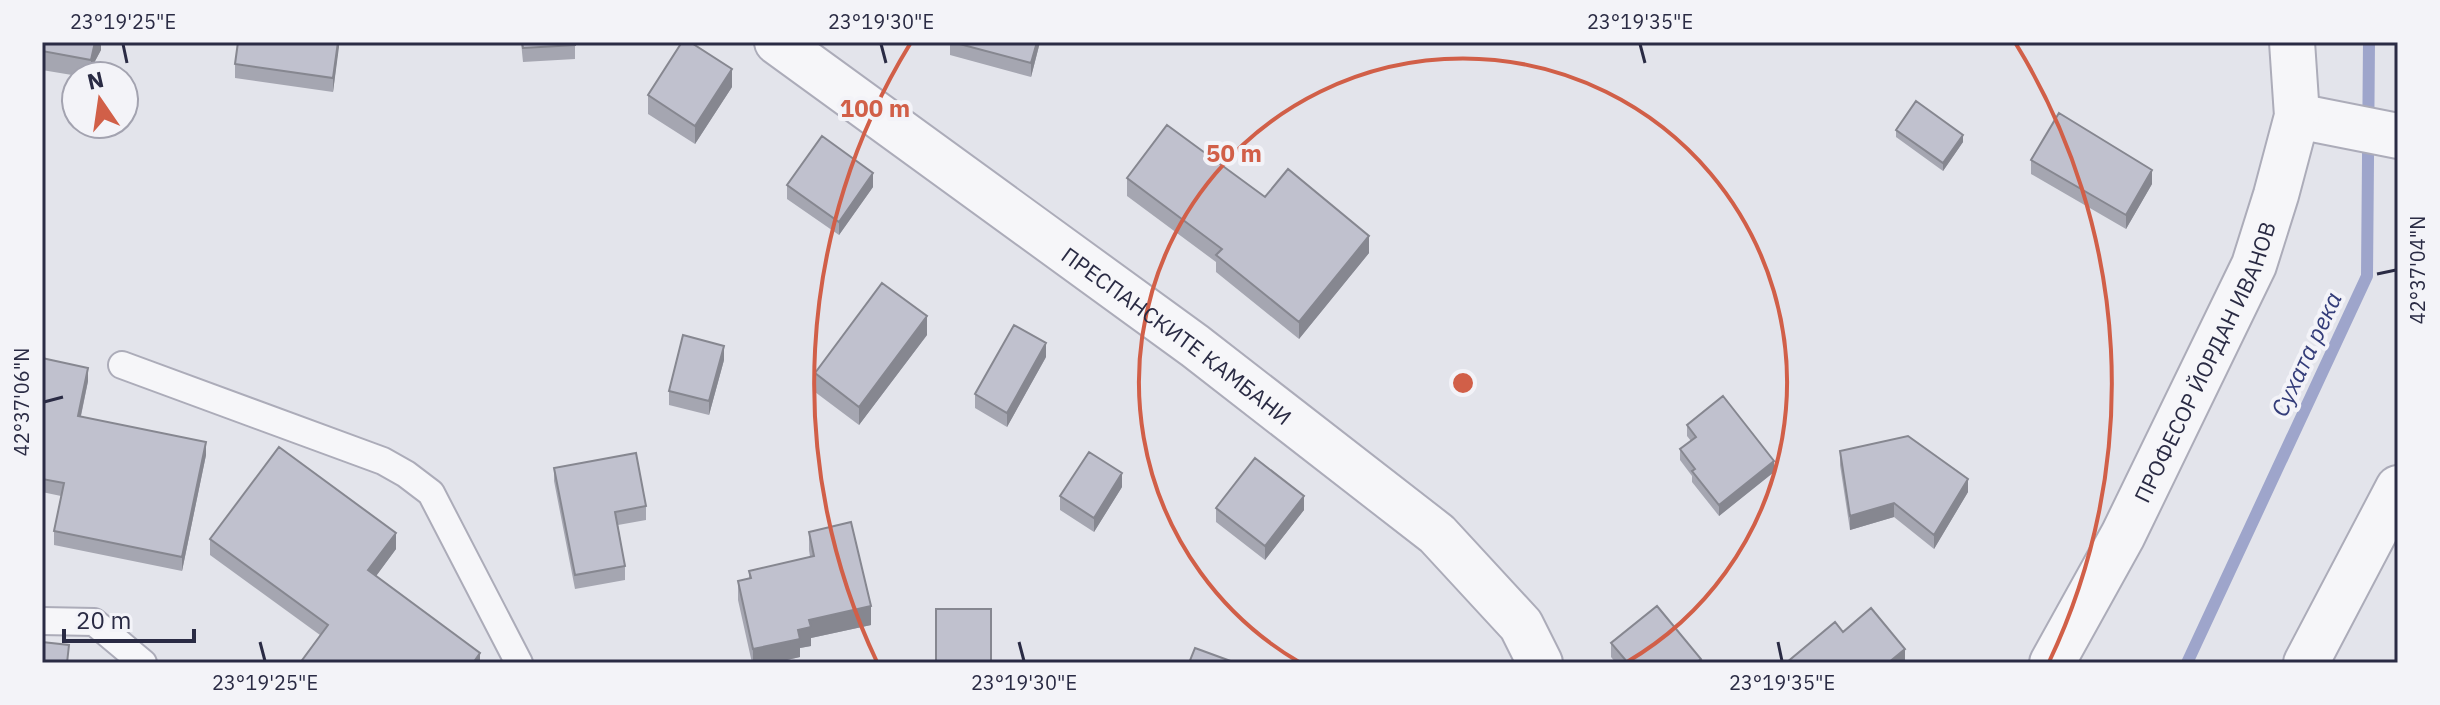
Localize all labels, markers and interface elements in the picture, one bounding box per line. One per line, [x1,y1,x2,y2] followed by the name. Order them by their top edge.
[70,8,176,35] text: 23°19'25"E
[828,8,934,35] text: 23°19'30"E
[1587,8,1693,35] text: 23°19'35"E
[60,60,140,140] north arrow
[84,64,106,96] text: N
[840,92,910,124] text: 100 m
[1206,137,1262,169] text: 50 m
[2404,216,2431,324] text: 42°37'04"N
[2127,218,2281,507] street label: ПРОФЕСОР ЙОРДАН ИВАНОВ
[1056,240,1298,431] street label: ПРЕСПАНСКИТЕ КАМБАНИ
[2263,287,2349,421] water label: Сухата река
[8,348,35,456] text: 42°37'06"N
[1449,369,1477,397] centre of rings
[64,593,194,643] scale bar
[76,604,131,636] text: 20 m
[212,669,318,696] text: 23°19'25"E
[971,669,1077,696] text: 23°19'30"E
[1729,669,1835,696] text: 23°19'35"E

